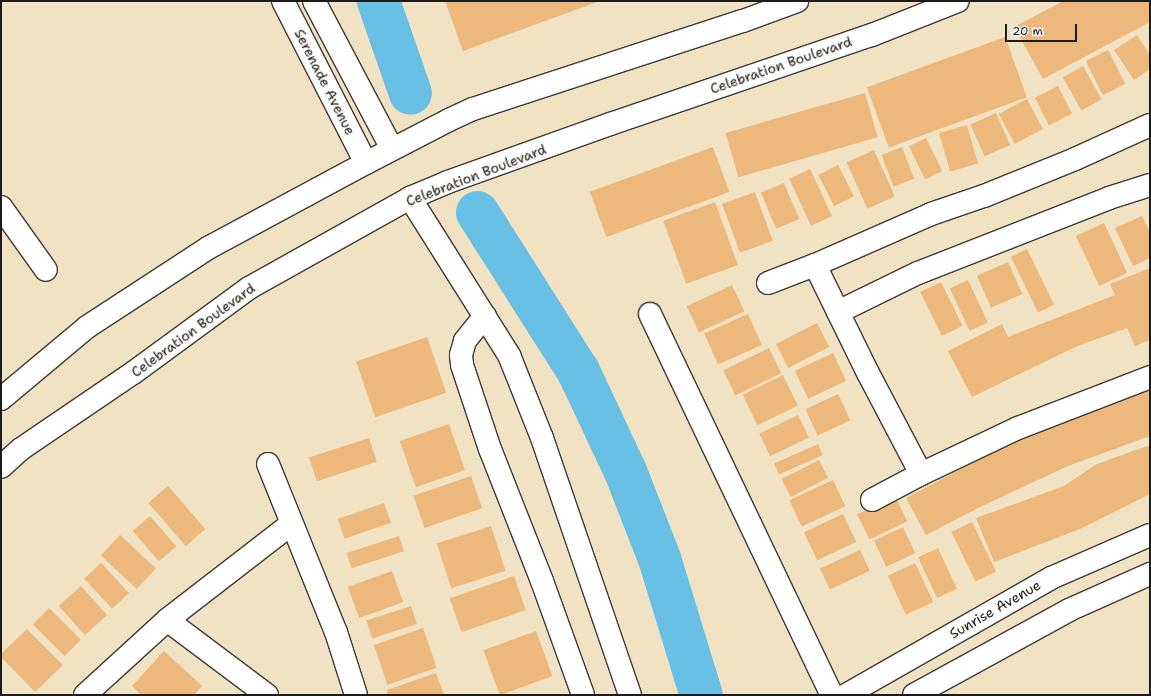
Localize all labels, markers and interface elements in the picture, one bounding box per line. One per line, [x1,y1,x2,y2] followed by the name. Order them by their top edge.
[1007,16,1079,42] scale bar
[1012,23,1043,39] text: 20 m
[291,26,359,138] street label: Serenade Avenue
[708,33,854,97] street label: Celebration Boulevard
[403,140,549,210] street label: Celebration Boulevard
[128,279,258,381] street label: Celebration Boulevard
[946,576,1044,642] street label: Sunrise Avenue

